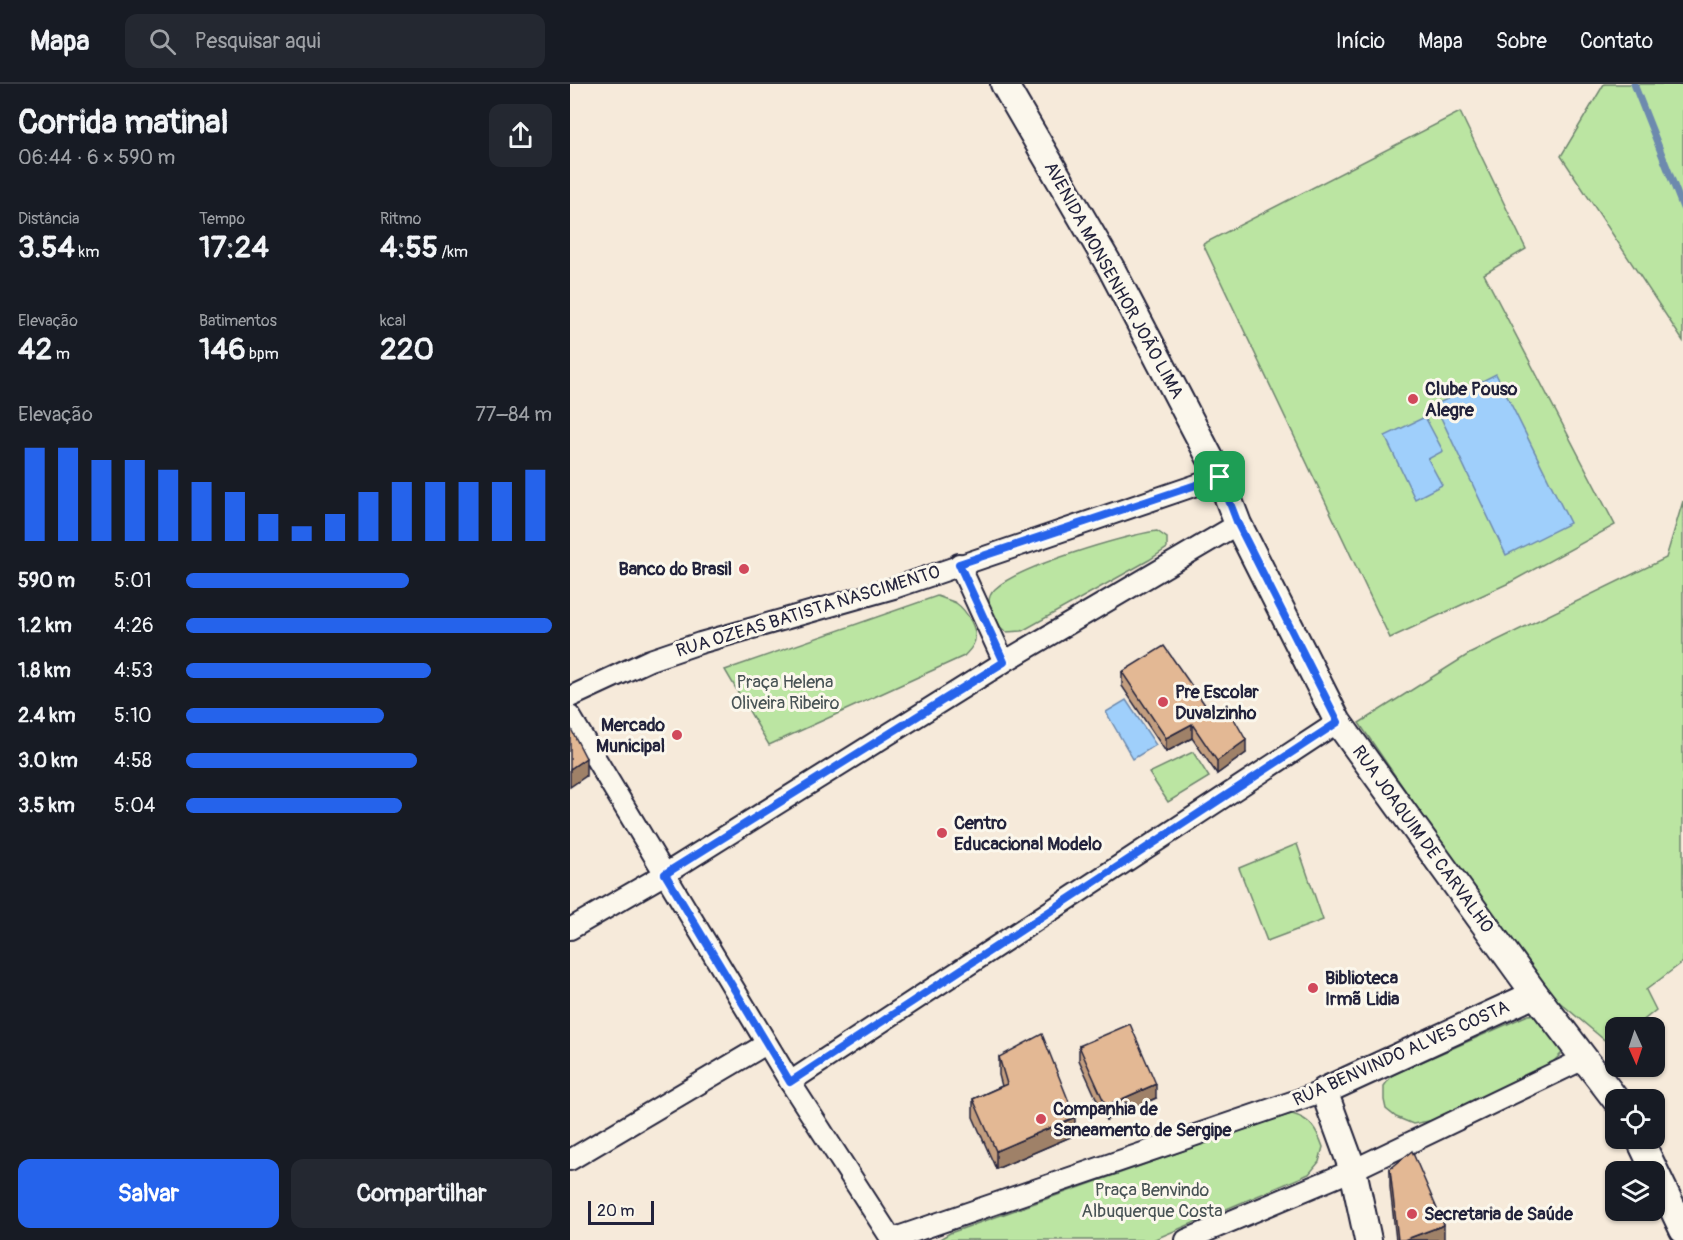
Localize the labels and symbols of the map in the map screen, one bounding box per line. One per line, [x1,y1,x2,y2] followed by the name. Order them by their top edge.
[1039,158,1189,403] street label: AVENIDA MONSENHOR JOÃO LIMA
[1425,378,1518,422] place label: Clube Pouso Alegre
[1406,392,1420,406] marker: Clube Pouso Alegre
[1194,451,1245,502] pin
[619,558,732,581] place label: Banco do Brasil
[673,560,943,663] street label: RUA OZEAS BATISTA NASCIMENTO
[737,562,751,576] marker: Banco do Brasil
[731,671,840,715] park label: Praça Helena Oliveira Ribeiro
[1175,681,1259,725] place label: Pre Escolar Duvalzinho
[1156,695,1170,709] marker: Pre Escolar Duvalzinho
[596,714,665,758] place label: Mercado Municipal
[670,728,684,742] marker: Mercado Municipal
[1347,741,1498,938] street label: RUA JOAQUIM DE CARVALHO
[954,812,1102,856] place label: Centro Educacional Modelo
[935,826,949,840] marker: Centro Educacional Modelo
[1325,967,1400,1011] place label: Biblioteca Irmã Lidia
[1306,981,1320,995] marker: Biblioteca Irmã Lidia
[1289,995,1513,1112] street label: RUA BENVINDO ALVES COSTA
[1605,1017,1665,1077] north arrow
[1053,1098,1232,1142] place label: Companhia de Saneamento de Sergipe
[1034,1112,1048,1126] marker: Companhia de Saneamento de Sergipe
[1081,1179,1223,1223] park label: Praça Benvindo Albuquerque Costa
[588,1198,654,1226] scale bar
[1424,1203,1574,1226] place label: Secretaria de Saúde
[1405,1207,1419,1221] marker: Secretaria de Saúde

